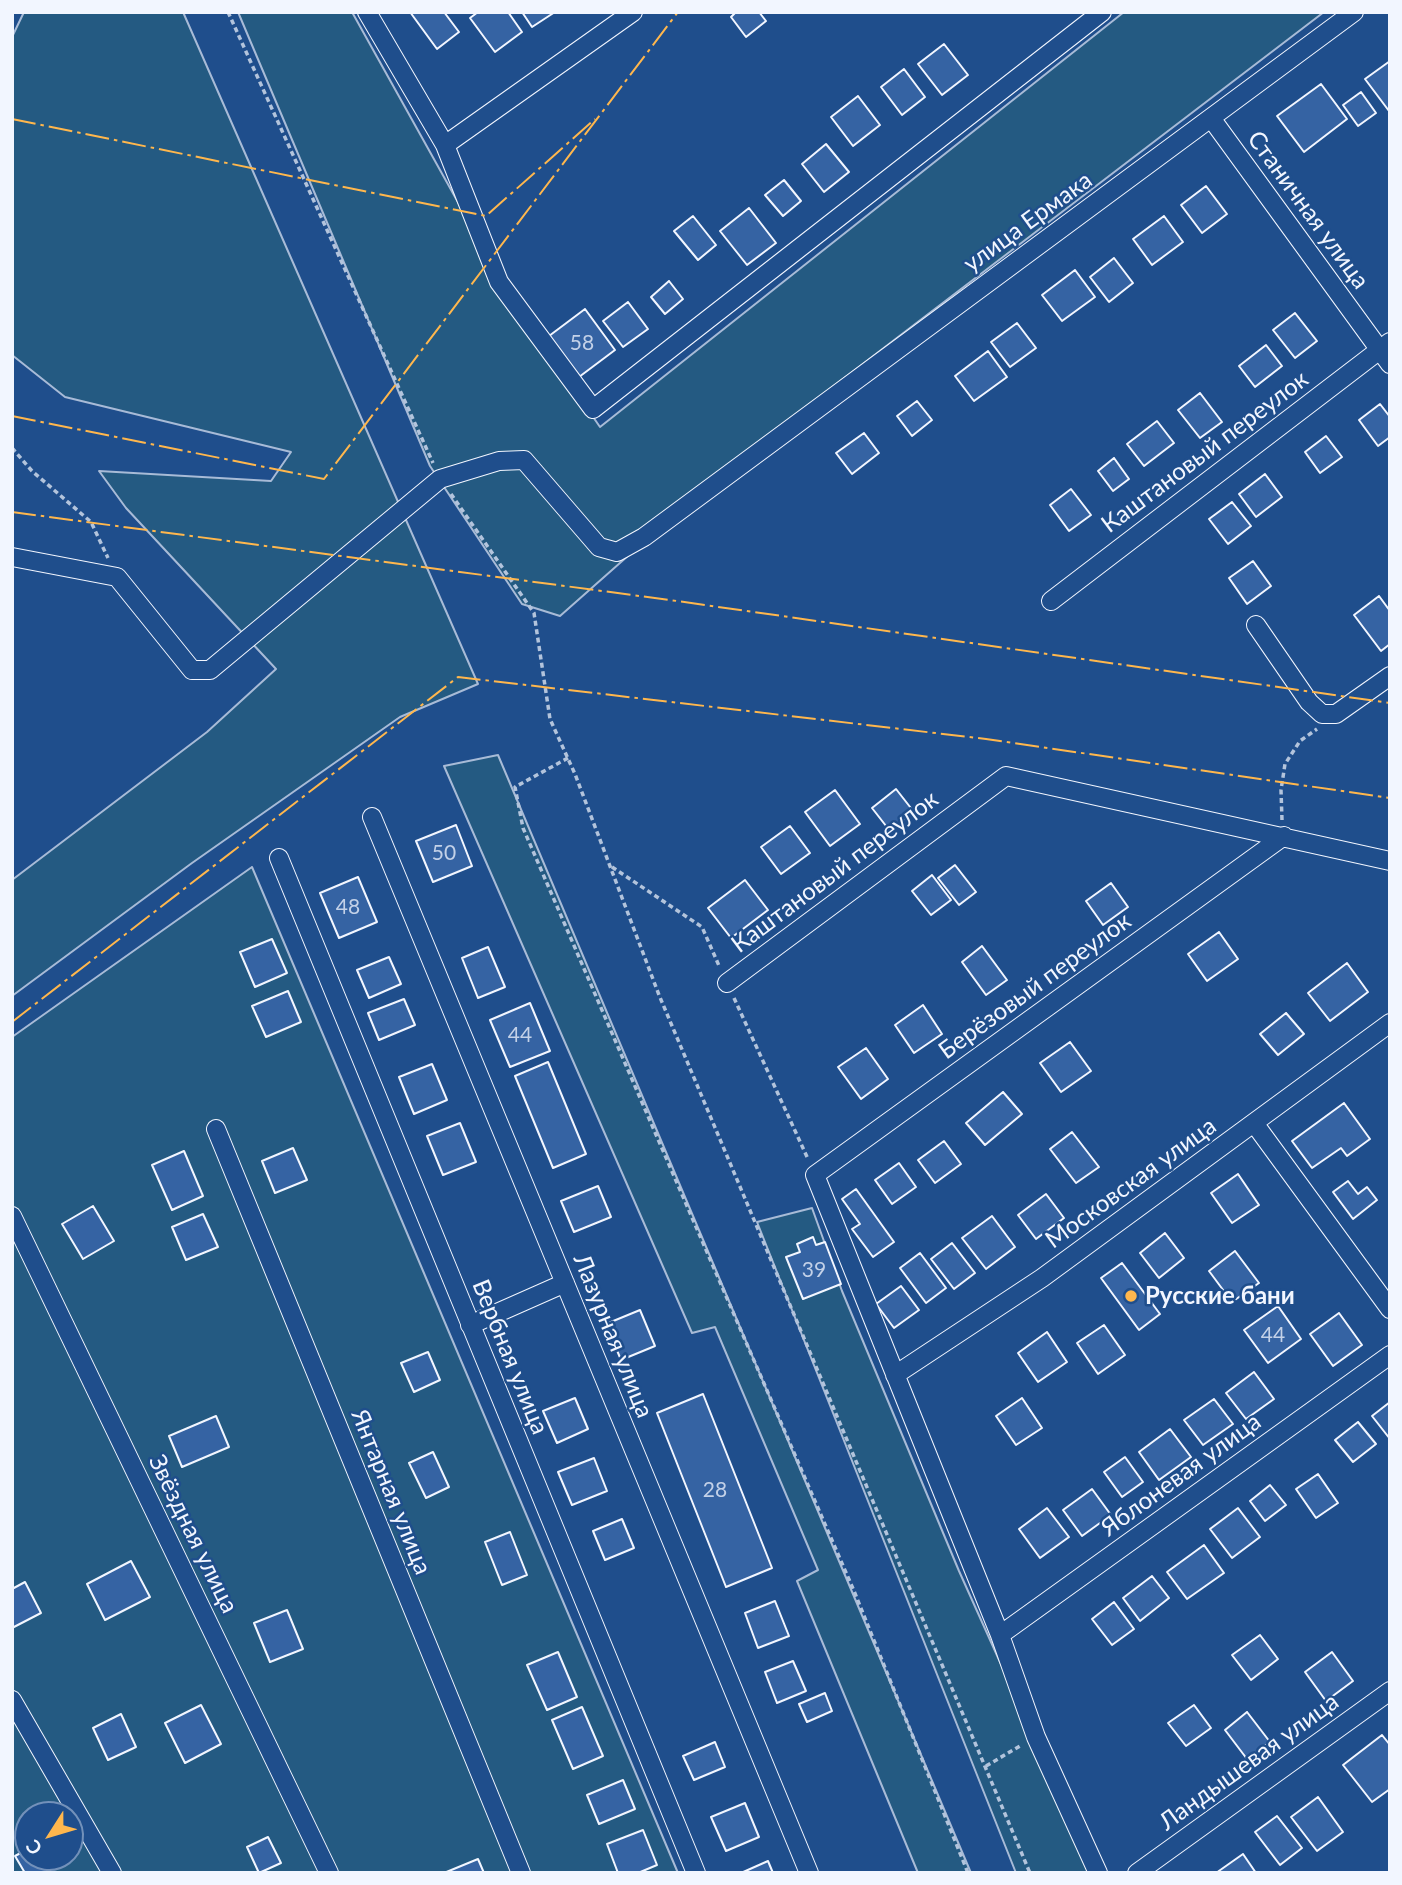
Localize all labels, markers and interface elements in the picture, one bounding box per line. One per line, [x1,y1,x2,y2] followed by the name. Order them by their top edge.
[1241,125,1375,295] street label: Станичная улица
[958,166,1098,278] street label: улица Ермака
[570,330,594,356] house number: 58
[1096,365,1314,539] street label: Каштановый переулок
[726,785,944,959] street label: Каштановый переулок
[432,840,456,866] house number: 50
[336,894,360,920] house number: 48
[933,907,1137,1065] street label: Берёзовый переулок
[508,1022,532,1048] house number: 44
[1040,1111,1222,1255] street label: Московская улица
[567,1250,659,1422] street label: Лазурная улица
[802,1257,826,1283] house number: 39
[466,1275,554,1439] street label: Вербная улица
[1145,1282,1295,1310] place label: Русские бани
[1123,1288,1139,1304] marker: Русские бани
[1261,1322,1285,1348] house number: 44
[345,1405,437,1579] street label: Янтарная улица
[1095,1407,1267,1543] street label: Яблоневая улица
[142,1450,244,1618] street label: Звёздная улица
[703,1477,727,1503] house number: 28
[1154,1687,1344,1837] street label: Ландышевая улица
[14,1801,84,1871] north arrow
[20,1836,46,1860] text: С

